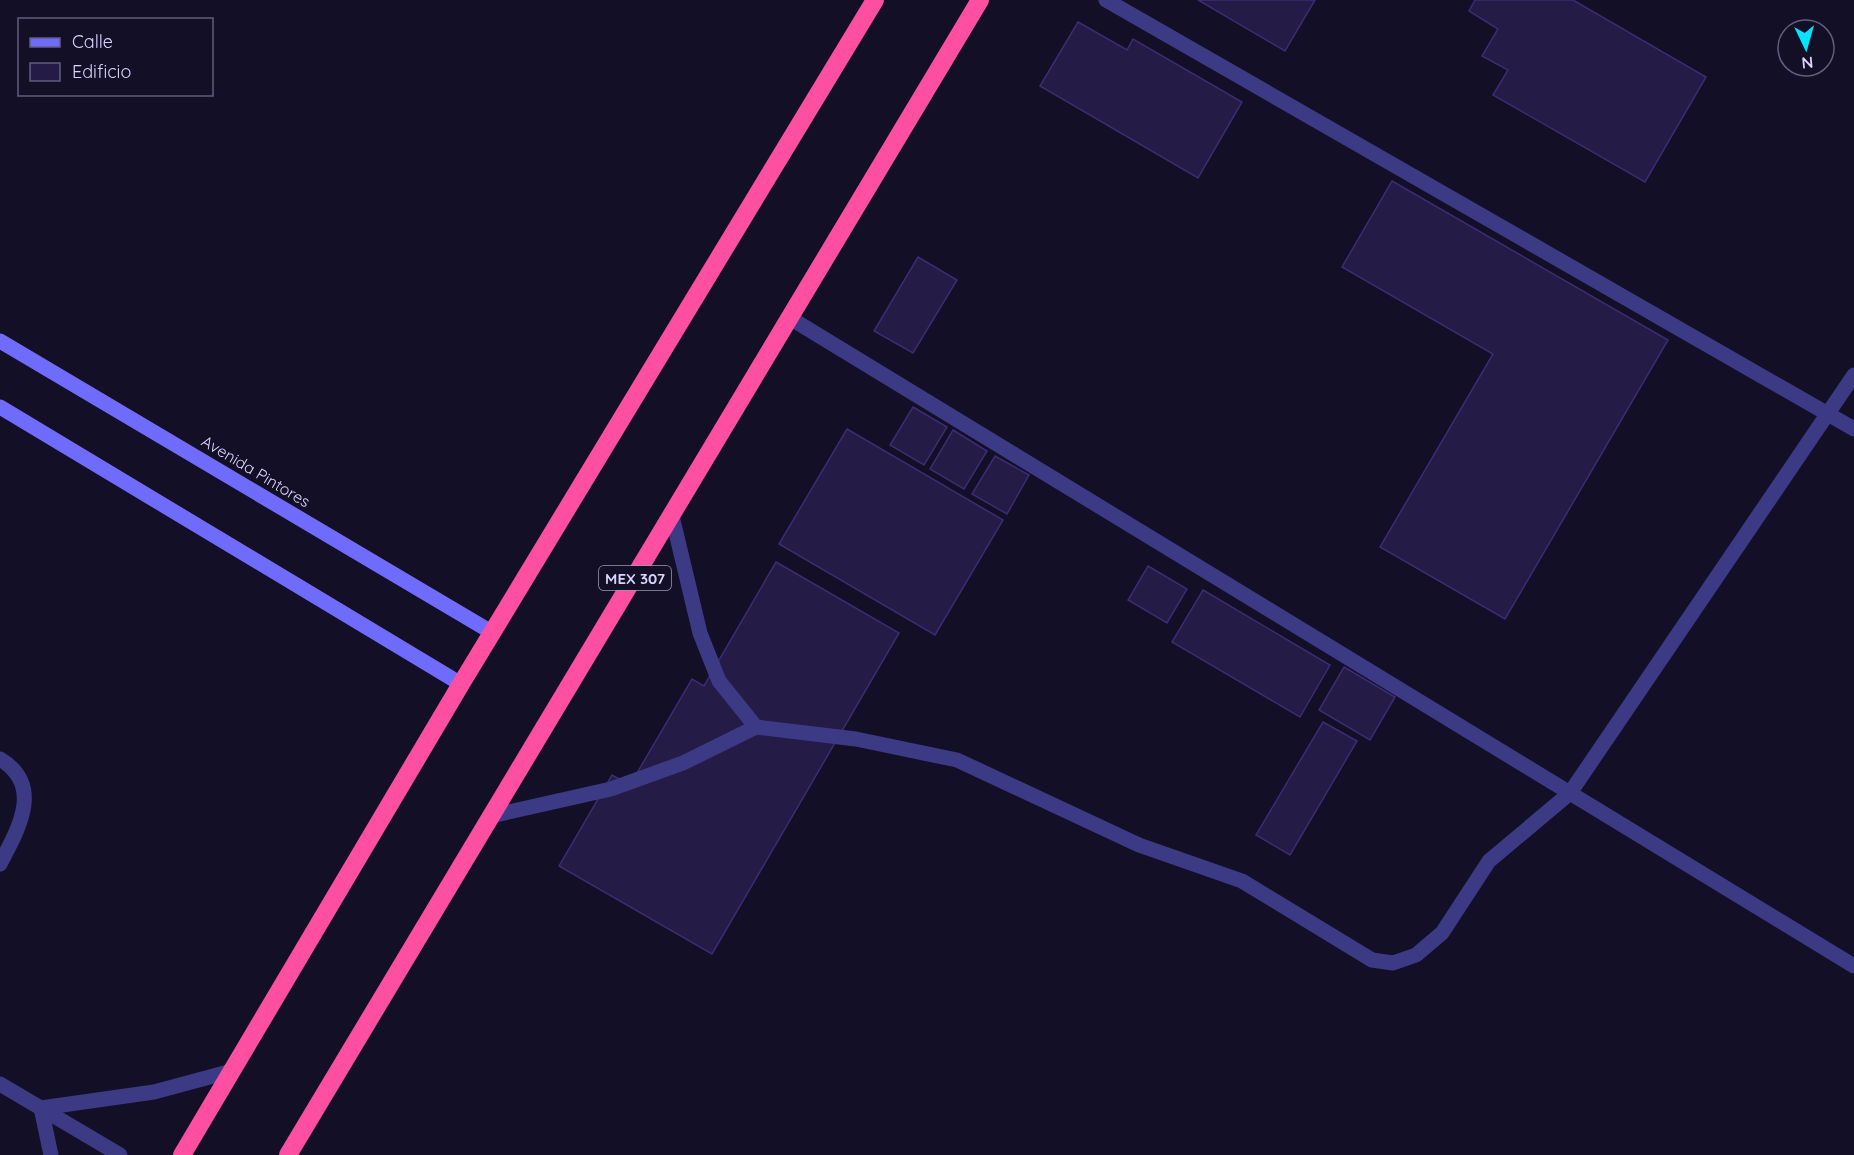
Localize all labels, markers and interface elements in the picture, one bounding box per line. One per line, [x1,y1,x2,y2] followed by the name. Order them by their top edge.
[18,18,213,96] legend
[1776,18,1836,78] north arrow
[72,30,113,53] text: Calle
[1801,52,1814,73] text: N
[72,60,131,83] text: Edificio
[198,431,314,511] street label: Avenida Pintores
[599,566,671,590] road number: MEX 307

